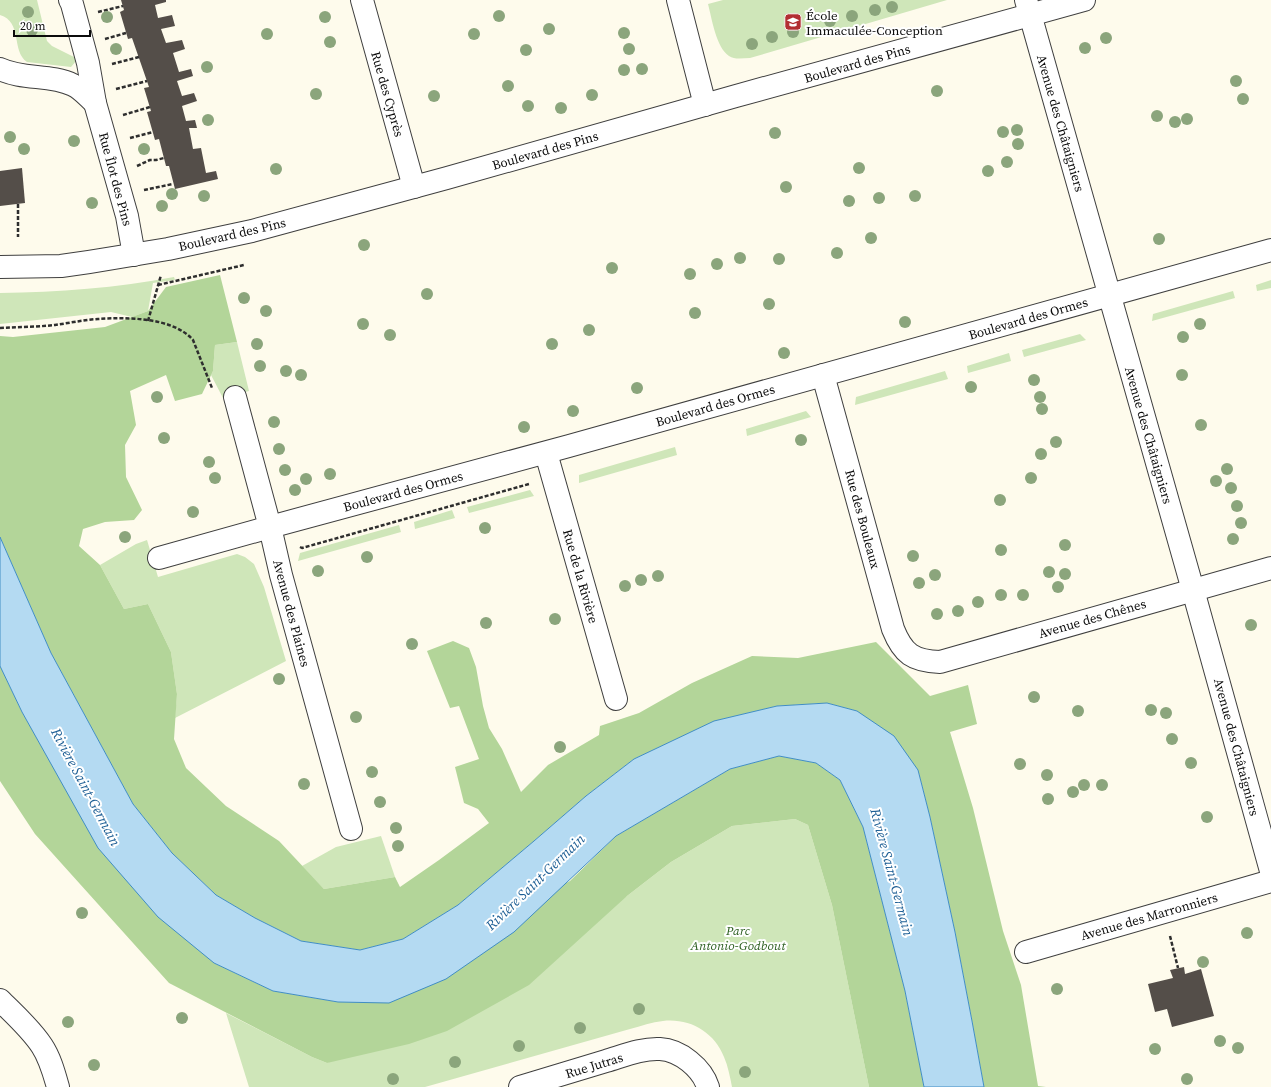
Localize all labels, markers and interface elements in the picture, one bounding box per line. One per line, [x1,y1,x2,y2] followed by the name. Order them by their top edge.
[806,7,943,39] place label: École Immaculée-Conception
[14,12,90,38] scale bar
[783,12,803,32] school or university icon: École Immaculée-Conception
[20,18,46,34] text: 20 m
[802,40,913,87] street label: Boulevard des Pins
[367,49,408,139] street label: Rue des Cyprès
[1033,53,1088,194] street label: Avenue des Châtaigniers
[490,127,601,174] street label: Boulevard des Pins
[95,130,136,228] street label: Rue Îlot des Pins
[177,214,288,255] street label: Boulevard des Pins
[967,293,1090,344] street label: Boulevard des Ormes
[1121,365,1176,506] street label: Avenue des Châtaigniers
[654,380,777,431] street label: Boulevard des Ormes
[341,467,465,516] street label: Boulevard des Ormes
[841,468,884,571] street label: Rue des Bouleaux
[559,527,602,625] street label: Rue de la Rivière
[269,558,314,669] street label: Avenue des Plaines
[1036,595,1148,642] street label: Avenue des Chênes
[1210,676,1263,818] street label: Avenue des Châtaigniers
[46,724,126,850] water label: Rivière Saint-Germain
[865,805,919,938] water label: Rivière Saint-Germain
[480,829,589,935] water label: Rivière Saint-Germain
[1079,889,1220,944] street label: Avenue des Marronniers
[690,922,786,954] park label: Parc Antonio-Godbout
[563,1049,625,1082] street label: Rue Jutras

